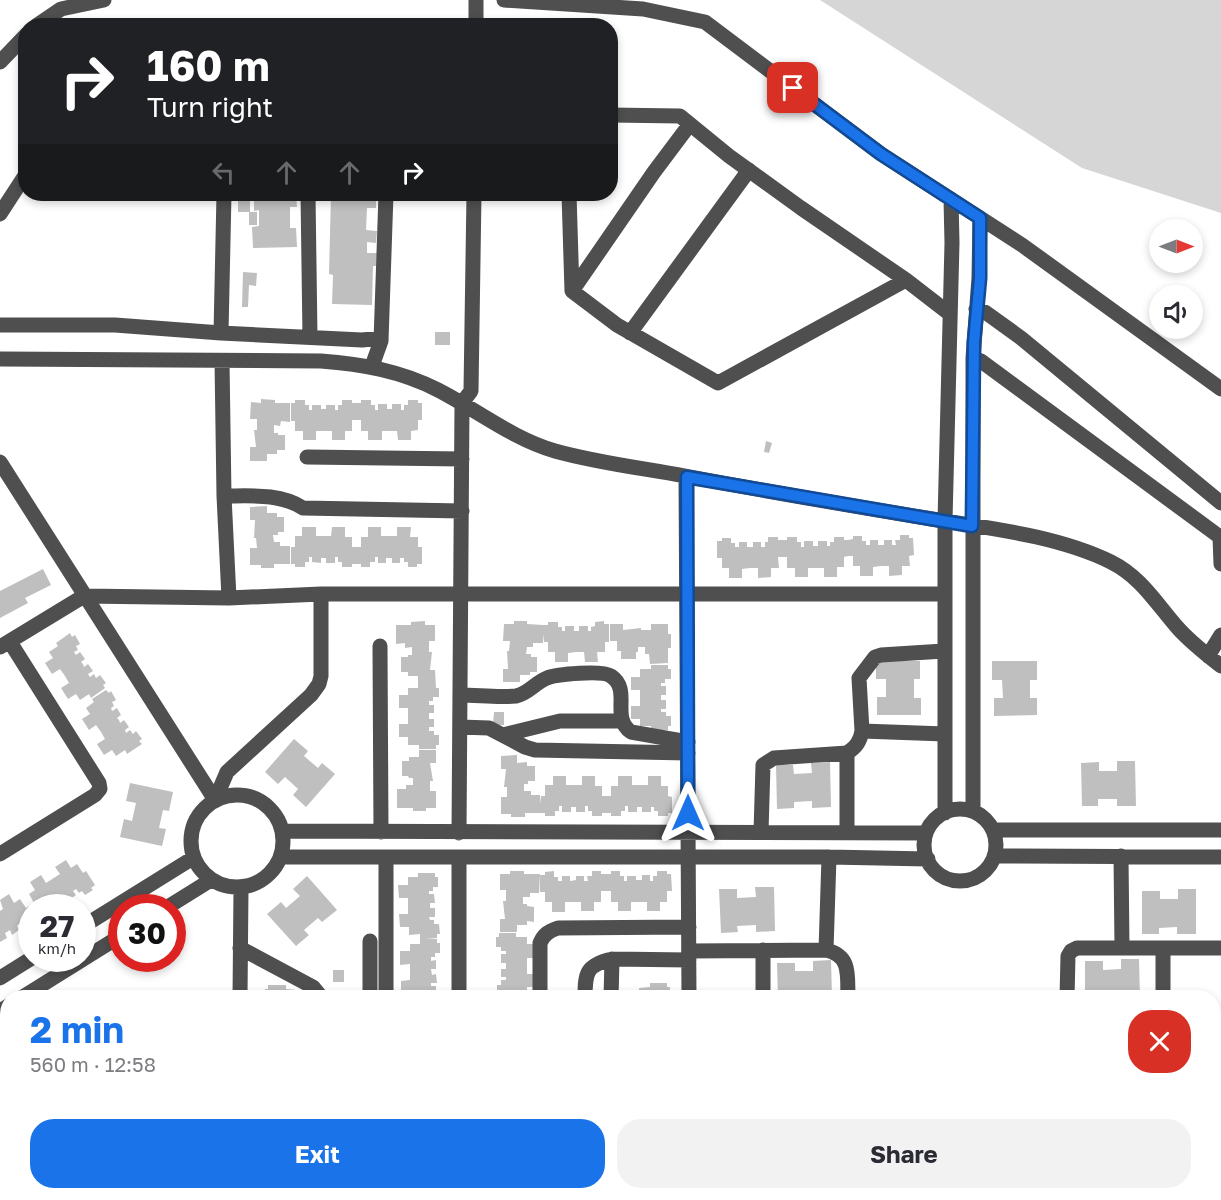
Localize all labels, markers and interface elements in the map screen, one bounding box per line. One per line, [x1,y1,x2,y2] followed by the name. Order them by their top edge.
[147,40,270,90] text: 160 m
[48,42,126,120] icon: right
[767,62,818,113] pin
[776,71,809,104] icon: arrive
[147,91,273,123] text: Turn right
[207,156,240,189] icon: left
[270,156,303,189] icon: ahead
[333,156,366,189] icon: ahead
[396,156,429,189] icon: right
[1149,219,1203,273] north arrow
[1149,219,1203,339] map controls
[1149,285,1203,339] button: sound
[656,781,720,845] position arrow
[108,894,186,972] speed limit sign: 30
[40,908,74,944] text: 27
[38,939,76,957] text: km/h
[30,1008,124,1051] text: 2 min
[1128,1010,1191,1073] button: close
[30,1052,156,1076] text: 560 m · 12:58
[30,1119,605,1188] button: Exit
[617,1119,1191,1188] button: Share

